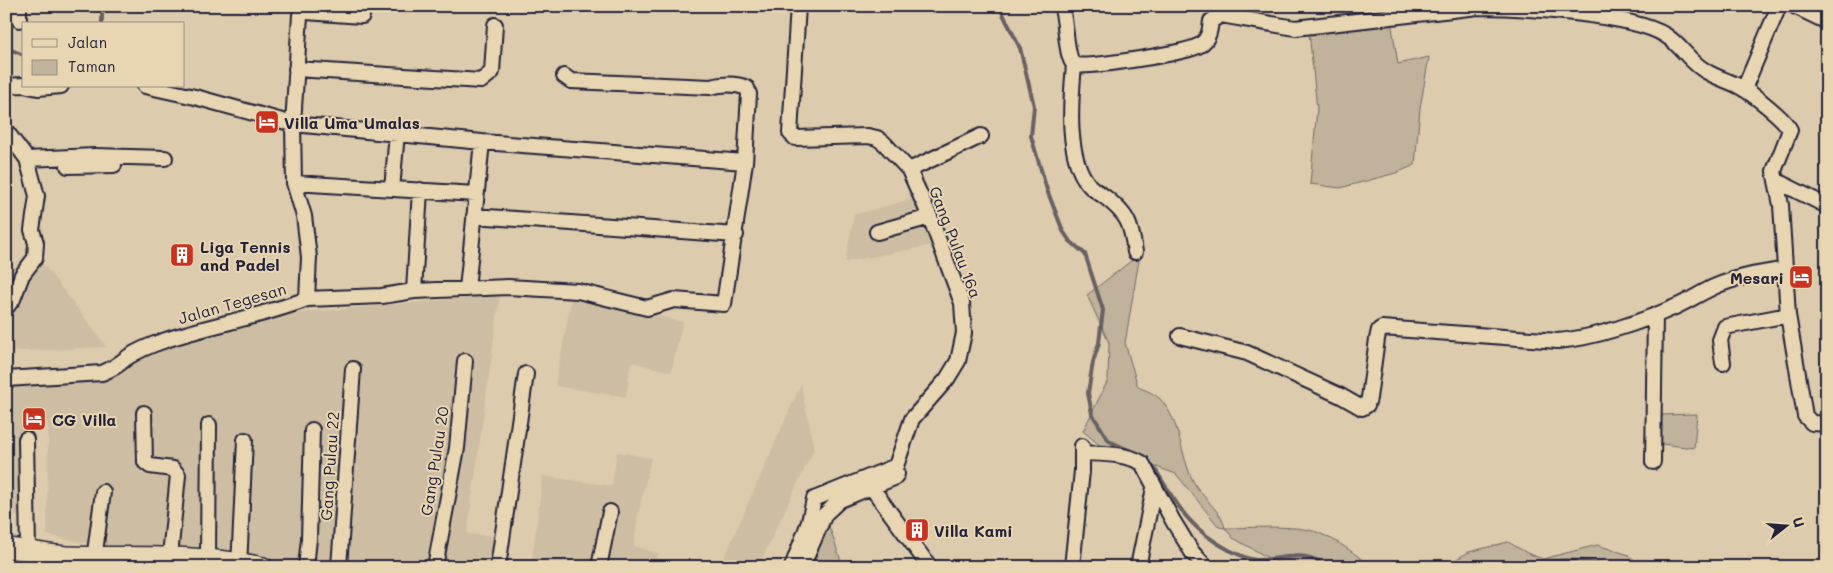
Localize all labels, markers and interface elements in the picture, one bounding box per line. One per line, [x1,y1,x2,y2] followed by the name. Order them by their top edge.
[22,22,185,88] legend
[68,32,107,52] text: Jalan
[68,56,115,76] text: Taman
[254,109,280,135] hotel icon: Villa Uma Umalas
[284,112,420,133] place label: Villa Uma Umalas
[925,183,987,301] street label: Gang Pulau 16a
[200,236,291,275] place label: Liga Tennis and Padel
[169,242,195,268] building icon: Liga Tennis and Padel
[1788,264,1814,290] hotel icon: Mesari
[1730,267,1784,288] place label: Mesari
[176,278,288,328] street label: Jalan Tegesan
[415,405,453,517] street label: Gang Pulau 20
[21,406,47,432] hotel icon: CG Villa
[52,409,117,430] place label: CG Villa
[315,411,343,521] street label: Gang Pulau 22
[1760,500,1810,550] north arrow
[1788,515,1809,530] text: U
[904,517,930,543] building icon: Villa Kami
[934,520,1013,541] place label: Villa Kami

